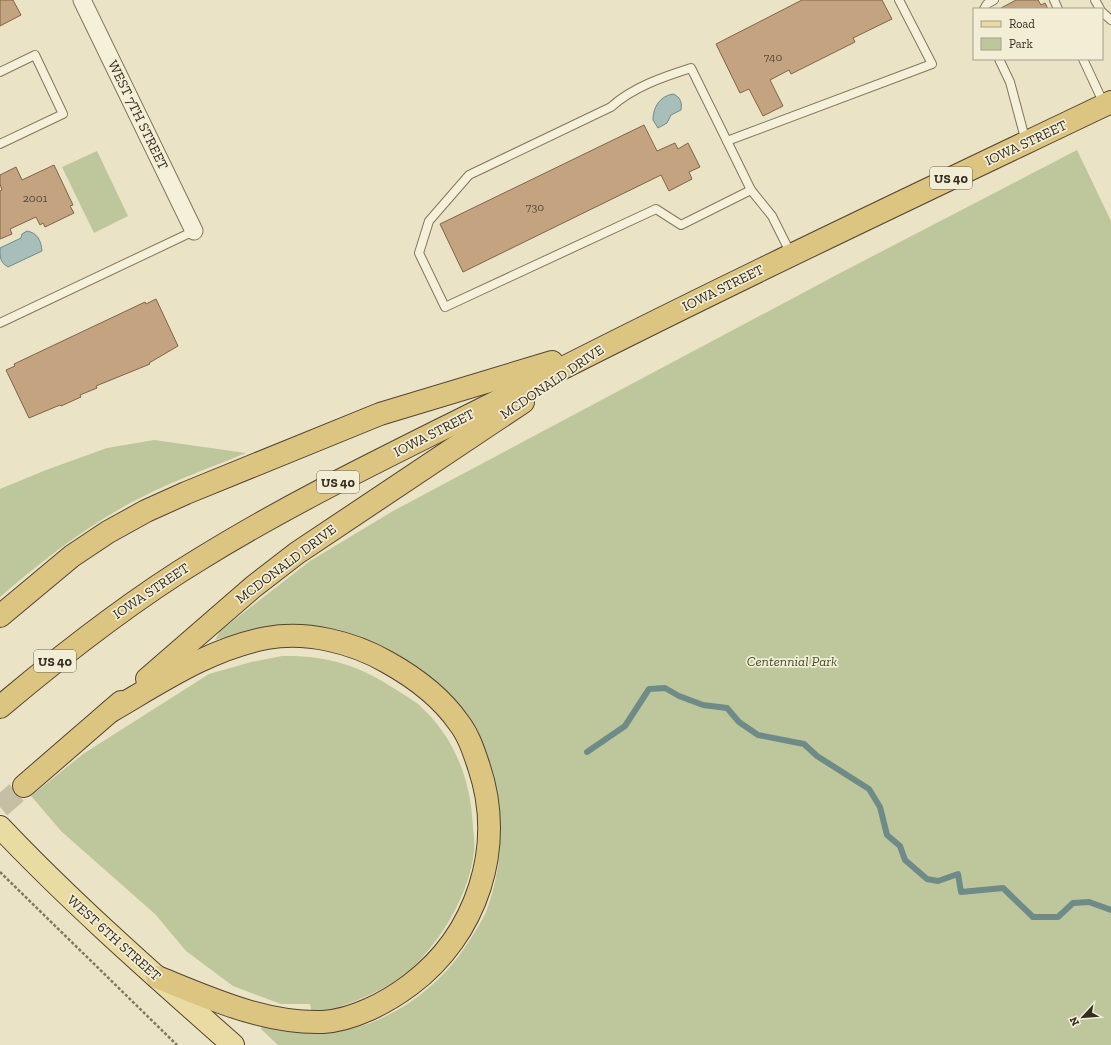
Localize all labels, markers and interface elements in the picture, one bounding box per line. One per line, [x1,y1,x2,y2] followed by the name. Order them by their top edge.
[973,8,1103,60] legend
[1009,17,1035,31] text: Road
[1009,37,1034,51] text: Park
[764,50,782,64] house number: 740
[104,58,172,173] street label: WEST 7TH STREET
[982,117,1070,169] street label: IOWA STREET
[930,167,972,189] road number: US 40
[23,191,48,205] house number: 2001
[526,200,544,214] house number: 730
[680,261,767,315] street label: IOWA STREET
[497,341,607,423] street label: MCDONALD DRIVE
[391,405,477,461] street label: IOWA STREET
[317,471,359,493] road number: US 40
[233,521,339,607] street label: MCDONALD DRIVE
[110,559,193,623] street label: IOWA STREET
[34,650,76,672] road number: US 40
[747,653,837,670] park label: Centennial Park
[64,891,165,985] street label: WEST 6TH STREET
[1063,997,1103,1037] north arrow
[1067,1014,1082,1028] text: N

